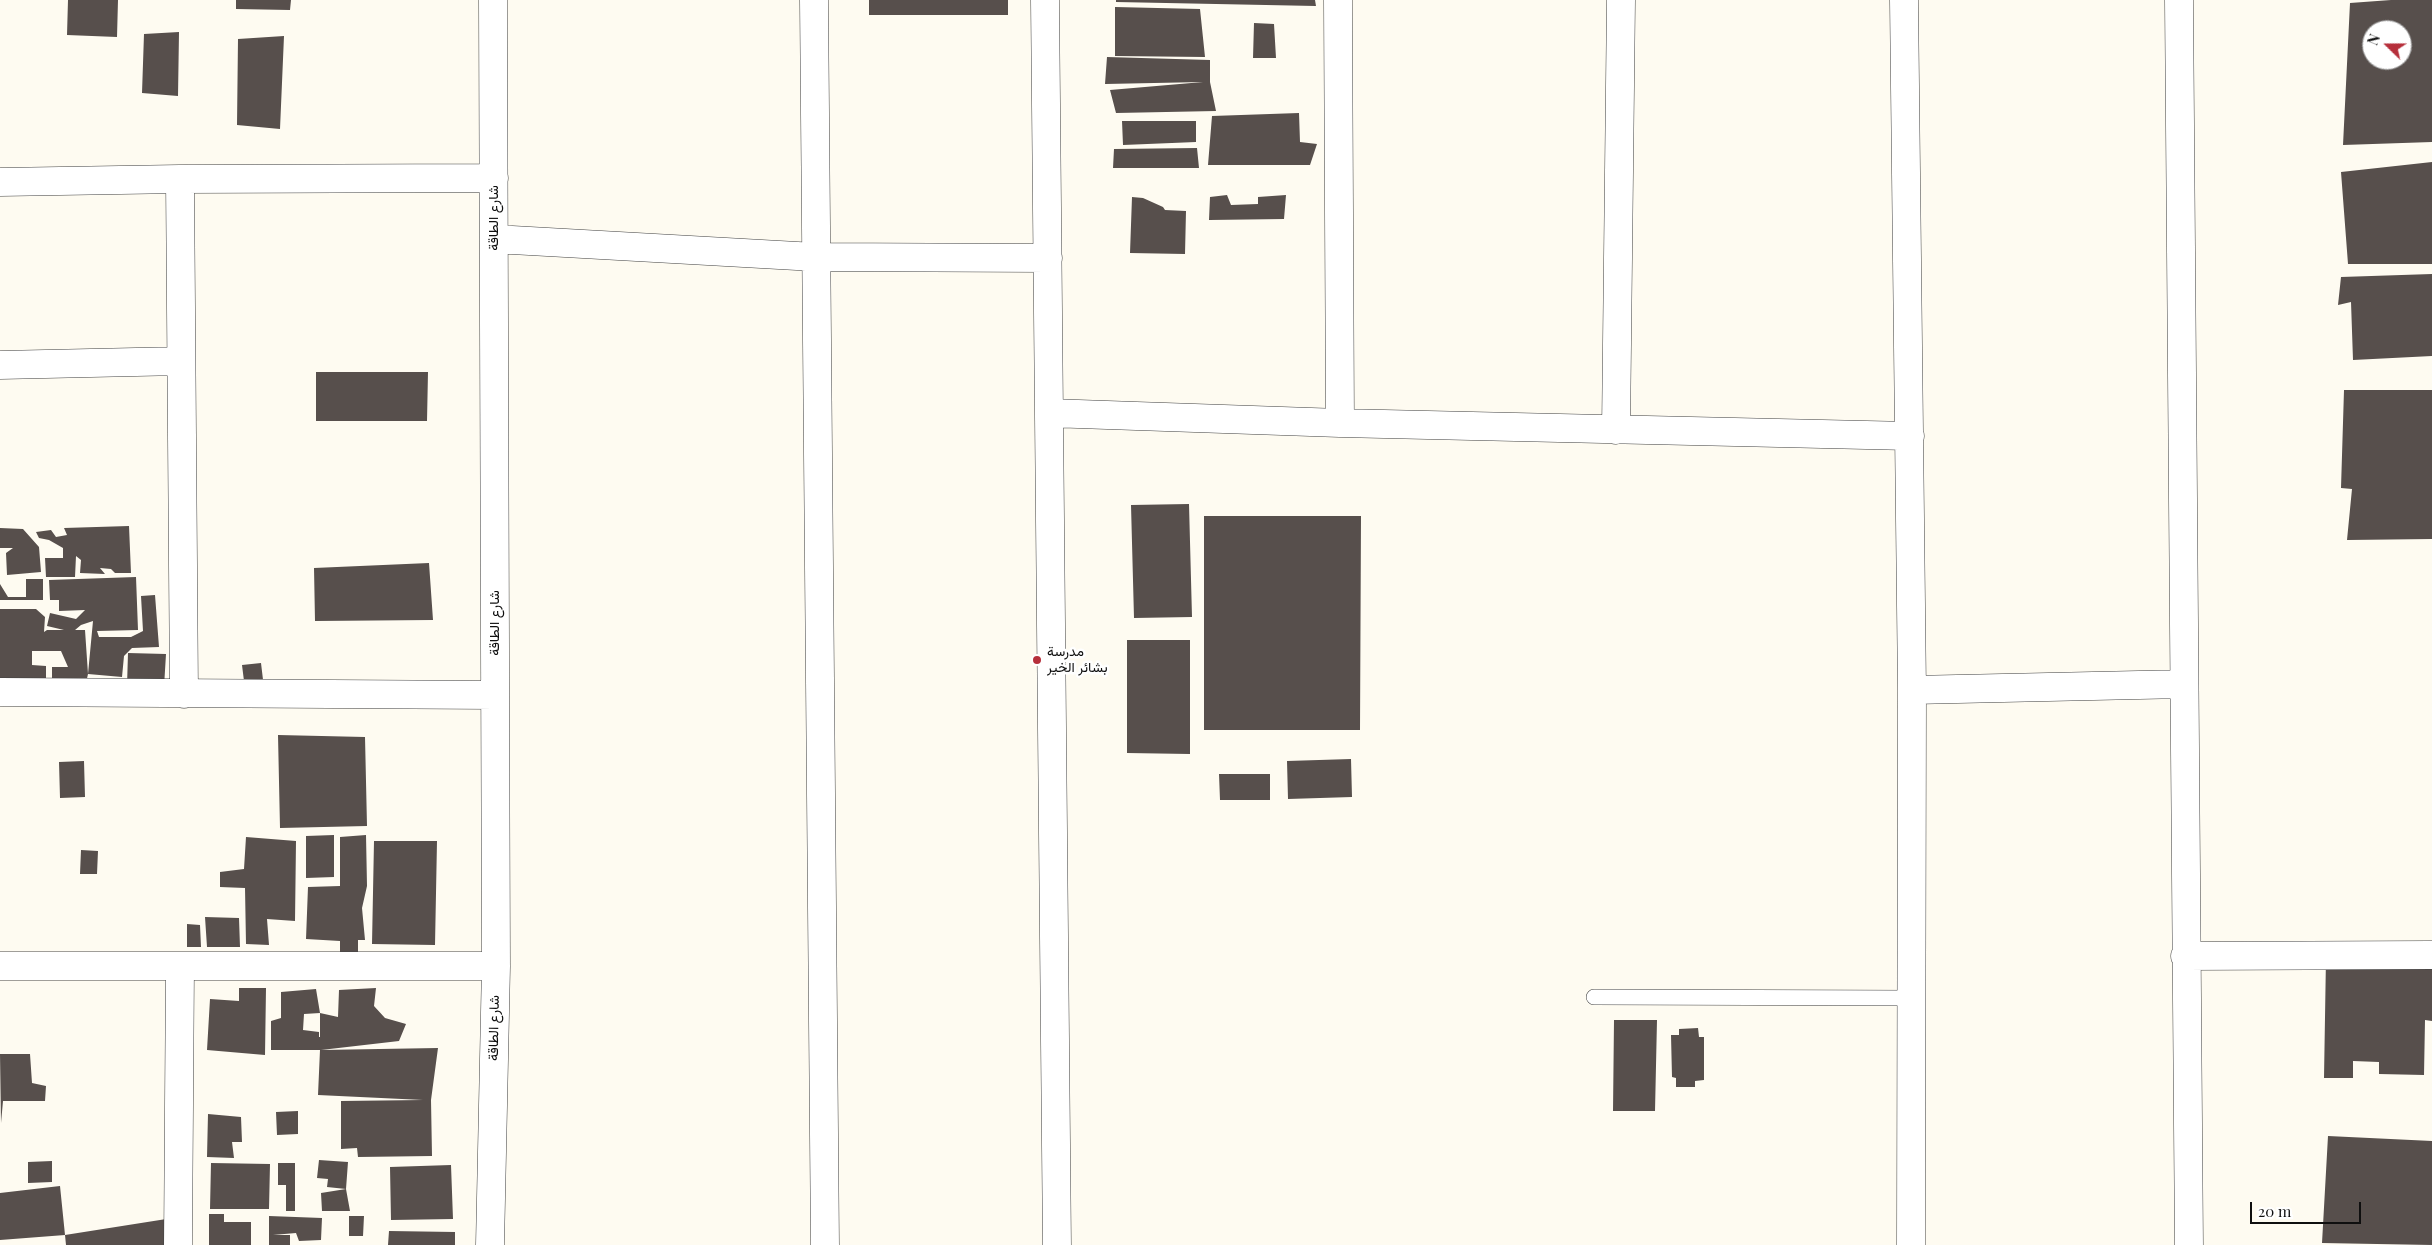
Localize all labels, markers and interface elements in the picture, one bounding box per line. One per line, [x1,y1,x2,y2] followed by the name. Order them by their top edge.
[2362,20,2412,70] north arrow
[2363,31,2384,48] text: N
[486,185,502,251] street label: شارع الطاقة
[487,590,503,656] street label: شارع الطاقة
[1047,644,1108,676] place label: مدرسة بشائر الخير
[1031,654,1043,666] marker: مدرسة بشائر الخير
[485,995,503,1061] street label: شارع الطاقة
[2252,1192,2363,1224] scale bar
[2258,1201,2291,1221] text: 20 m

